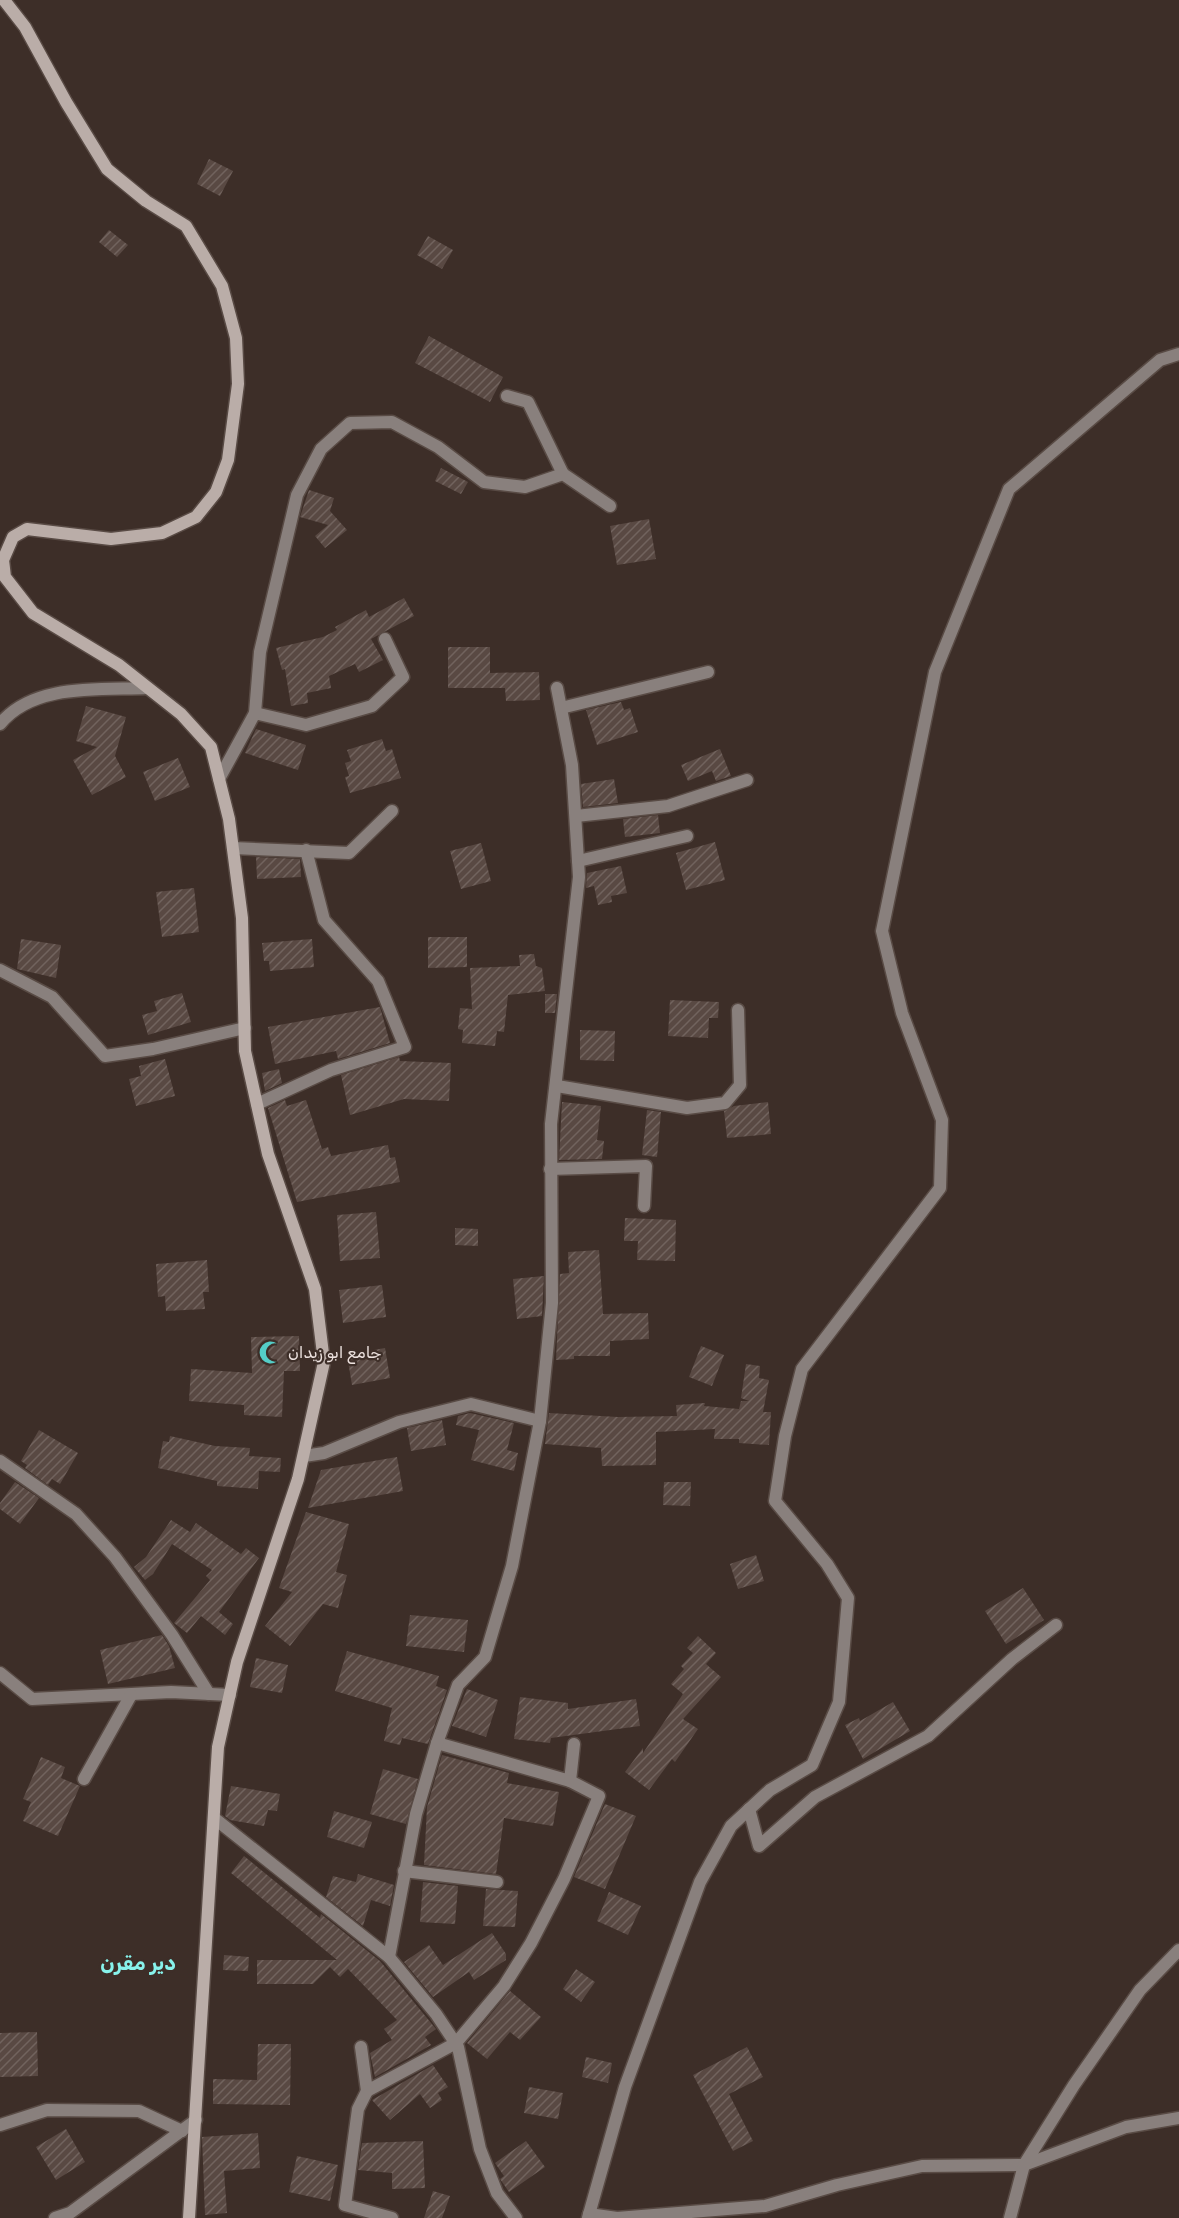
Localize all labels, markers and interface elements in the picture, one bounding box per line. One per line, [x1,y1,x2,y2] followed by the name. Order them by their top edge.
[257,1339,283,1365] mosque icon: جامع ابو زيدان
[288,1343,382,1364] place label: جامع ابو زيدان
[100,1951,176,1975] district label: دير مقرن

